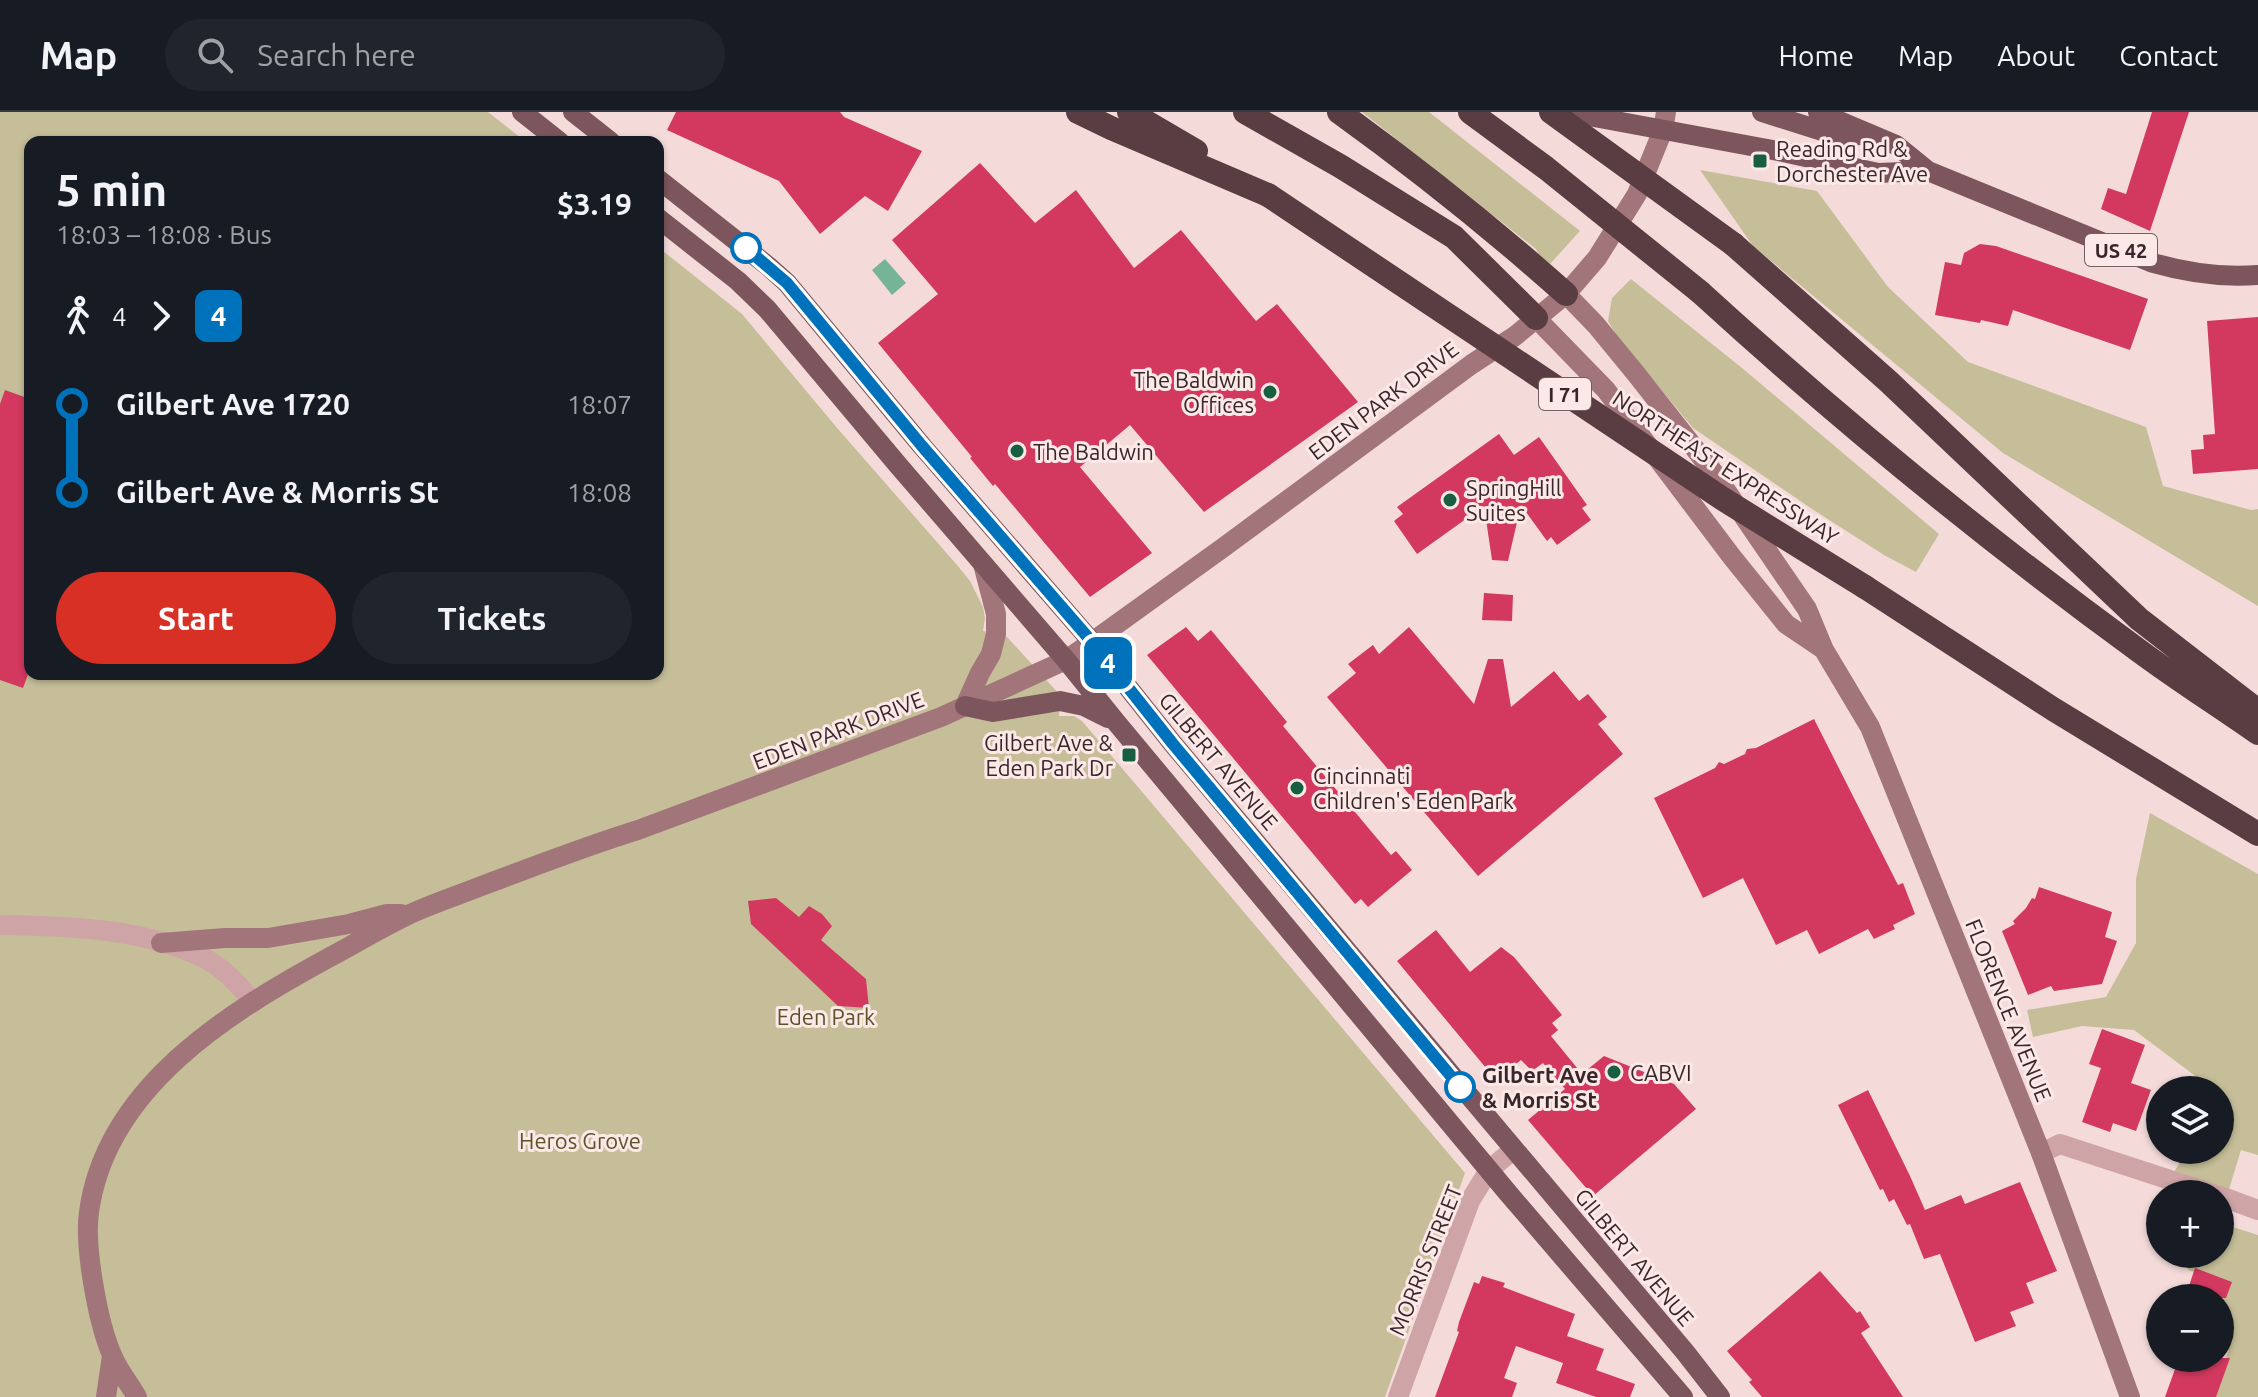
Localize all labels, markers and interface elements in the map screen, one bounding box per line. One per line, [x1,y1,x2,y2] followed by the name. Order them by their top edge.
[165,19,725,91] search box
[193,33,237,77] icon: search
[40,34,117,76] text: Map
[257,38,416,72] text: Search here
[1779,40,1854,71] text: Home
[1898,40,1953,71] text: Map
[1997,40,2075,71] text: About
[2119,40,2218,71] text: Contact
[1776,136,1928,186] place label: Reading Rd & Dorchester Ave
[1751,152,1769,170] marker: Reading Rd & Dorchester Ave
[56,165,167,214] text: 5 min
[557,187,632,221] text: $3.19
[56,220,272,249] text: 18:03 – 18:08 · Bus
[731,233,761,263] unlabelled marker
[2085,234,2157,266] road number: US 42
[56,294,100,338] icon: walk
[139,294,183,338] icon: forward
[211,300,226,331] text: 4
[112,302,127,331] text: 4
[1303,336,1463,464] street label: EDEN PARK DRIVE
[1133,367,1254,417] place label: The Baldwin Offices
[1539,378,1591,410] road number: I 71
[1261,383,1279,401] marker: The Baldwin Offices
[1609,385,1844,549] street label: NORTHEAST EXPRESSWAY
[116,387,350,421] text: Gilbert Ave 1720
[567,390,632,419] text: 18:07
[1033,439,1154,464] place label: The Baldwin
[1008,442,1026,460] marker: The Baldwin
[116,475,439,509] text: Gilbert Ave & Morris St
[1466,475,1562,525] place label: SpringHill Suites
[567,478,632,507] text: 18:08
[1441,491,1459,509] marker: SpringHill Suites
[56,572,336,664] button: Start
[352,572,632,664] button: Tickets
[1082,637,1134,689] line badge: 4
[1100,647,1116,678] text: 4
[749,686,927,774] street label: EDEN PARK DRIVE
[1154,687,1284,835] street label: GILBERT AVENUE
[984,730,1114,780] place label: Gilbert Ave & Eden Park Dr
[1120,746,1138,764] marker: Gilbert Ave & Eden Park Dr
[1313,763,1514,813] place label: Cincinnati Children's Eden Park
[1288,779,1306,797] marker: Cincinnati Children's Eden Park
[1961,915,2057,1105] street label: FLORENCE AVENUE
[777,1004,875,1029] park label: Eden Park
[1630,1060,1692,1085] place label: CABVI
[1482,1062,1599,1112] place label: Gilbert Ave & Morris St
[1605,1063,1623,1081] marker: CABVI
[1445,1072,1475,1102] marker: Gilbert Ave & Morris St
[2146,1076,2234,1372] map controls
[2146,1076,2234,1164] button: layers
[519,1128,641,1153] park label: Heros Grove
[2146,1180,2234,1268] button: +
[1383,1181,1467,1339] street label: MORRIS STREET
[1570,1183,1700,1331] street label: GILBERT AVENUE
[2146,1284,2234,1372] button: −

